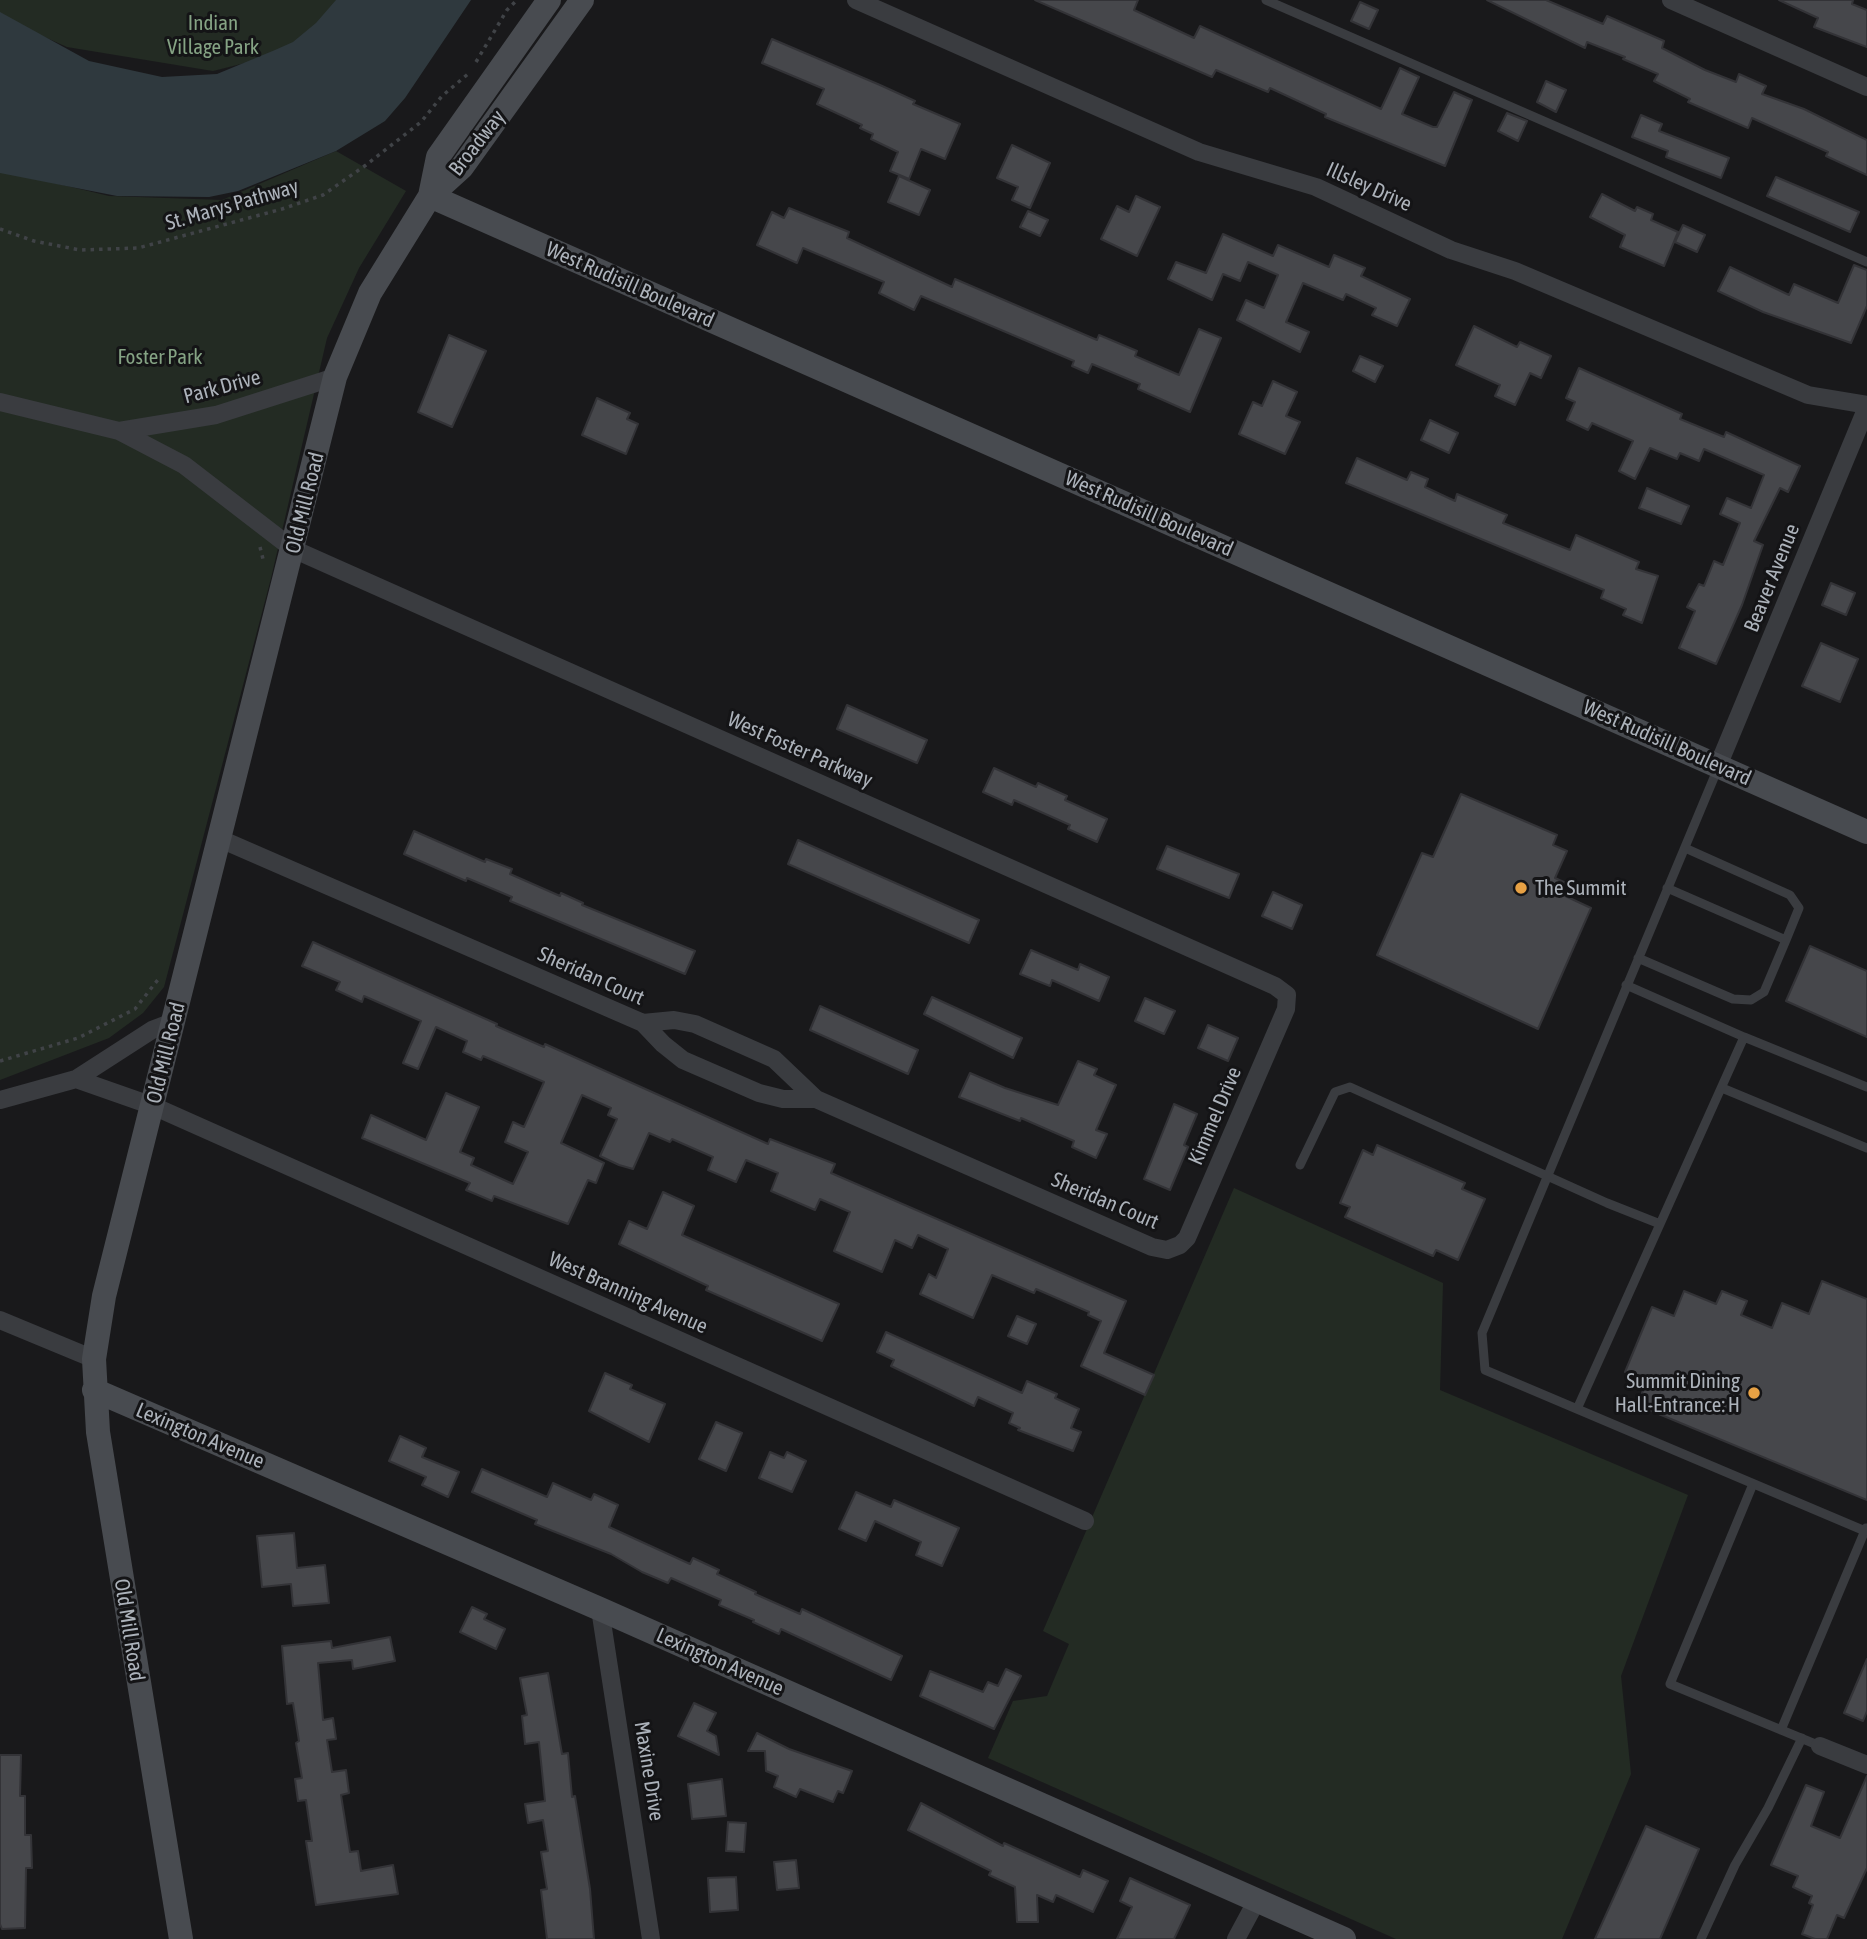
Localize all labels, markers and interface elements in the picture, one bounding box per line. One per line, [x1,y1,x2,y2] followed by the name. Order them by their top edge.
[167,10,259,60] park label: Indian Village Park
[444,105,510,181] street label: Broadway
[1322,157,1416,217] street label: Illsley Drive
[163,174,301,236] street label: St. Marys Pathway
[542,237,718,333] street label: West Rudisill Boulevard
[118,344,202,370] park label: Foster Park
[181,365,263,409] street label: Park Drive
[280,450,330,556] street label: Old Mill Road
[1061,466,1237,562] street label: West Rudisill Boulevard
[1739,520,1805,636] street label: Beaver Avenue
[1579,695,1755,791] street label: West Rudisill Boulevard
[724,707,876,793] street label: West Foster Parkway
[1535,875,1626,901] place label: The Summit
[1513,880,1529,896] marker: The Summit
[534,941,648,1011] street label: Sheridan Court
[141,1000,191,1106] street label: Old Mill Road
[1183,1063,1247,1169] street label: Kimmel Drive
[1048,1167,1162,1235] street label: Sheridan Court
[545,1247,711,1339] street label: West Branning Avenue
[1615,1368,1740,1418] place label: Summit Dining Hall-Entrance: H
[1746,1385,1762,1401] marker: Summit Dining Hall-Entrance: H
[132,1398,268,1474] street label: Lexington Avenue
[108,1577,150,1683] street label: Old Mill Road
[652,1623,788,1701] street label: Lexington Avenue
[629,1719,669,1823] street label: Maxine Drive

